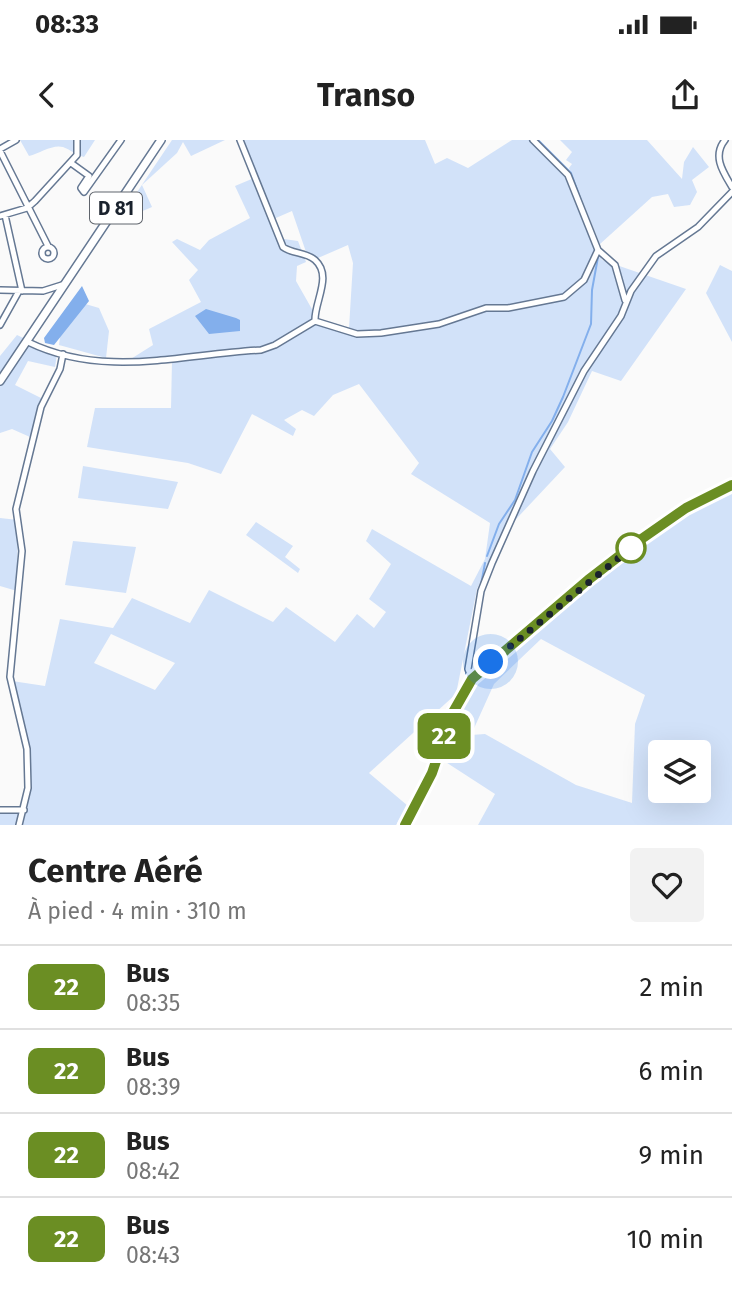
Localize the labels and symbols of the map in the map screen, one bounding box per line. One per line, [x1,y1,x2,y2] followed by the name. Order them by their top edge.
[90,192,142,223] road number: D 81
[616,533,646,563] unlabelled marker
[473,644,508,679] your location
[412,713,476,759] line badge: 22

